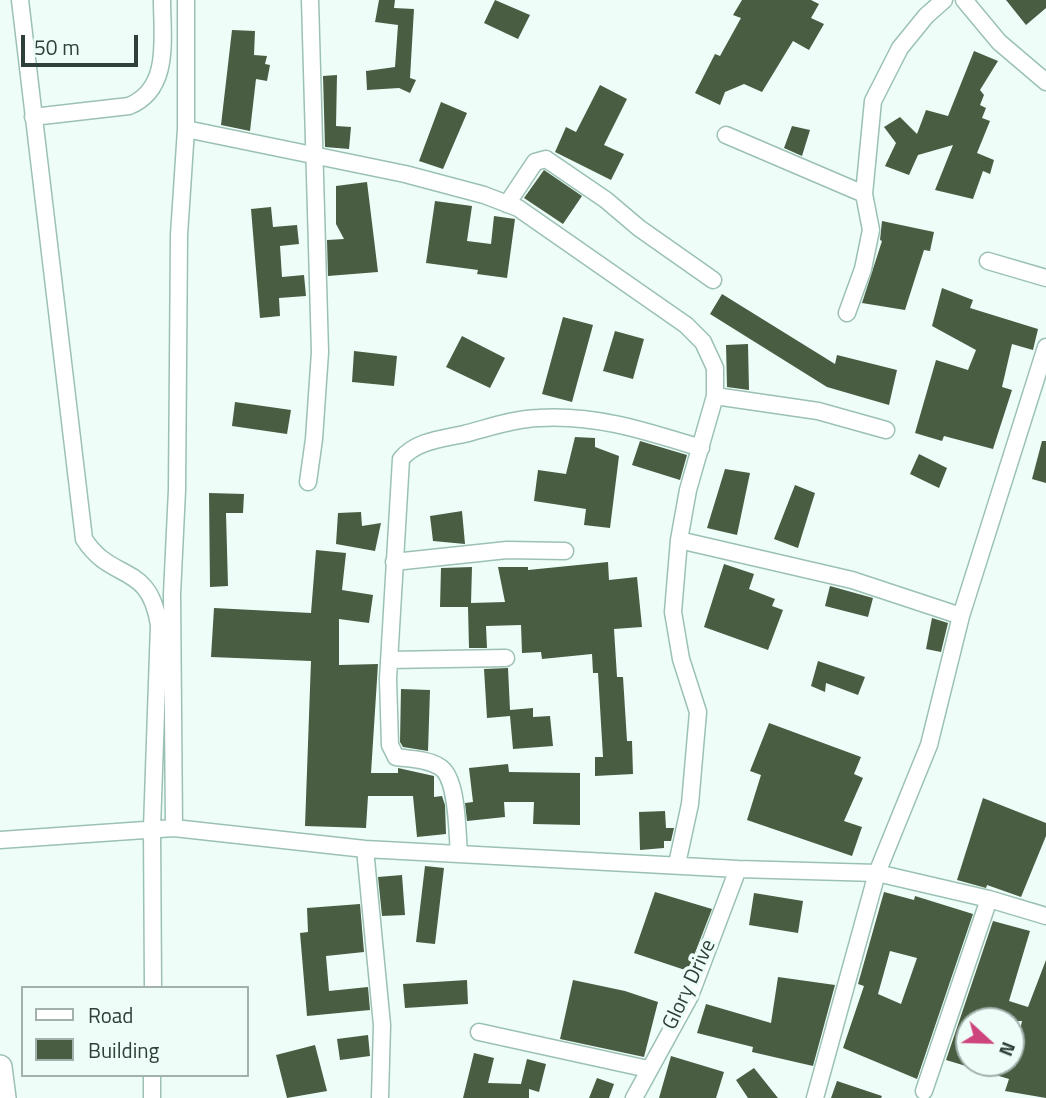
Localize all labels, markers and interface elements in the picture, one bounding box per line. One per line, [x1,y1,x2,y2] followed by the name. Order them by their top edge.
[24,21,142,65] scale bar
[34,31,80,63] text: 50 m
[658,936,722,1034] street label: Glory Drive
[21,986,248,1077] legend
[88,999,133,1031] text: Road
[955,1007,1025,1077] north arrow
[88,1034,159,1066] text: Building
[992,1038,1024,1061] text: N

